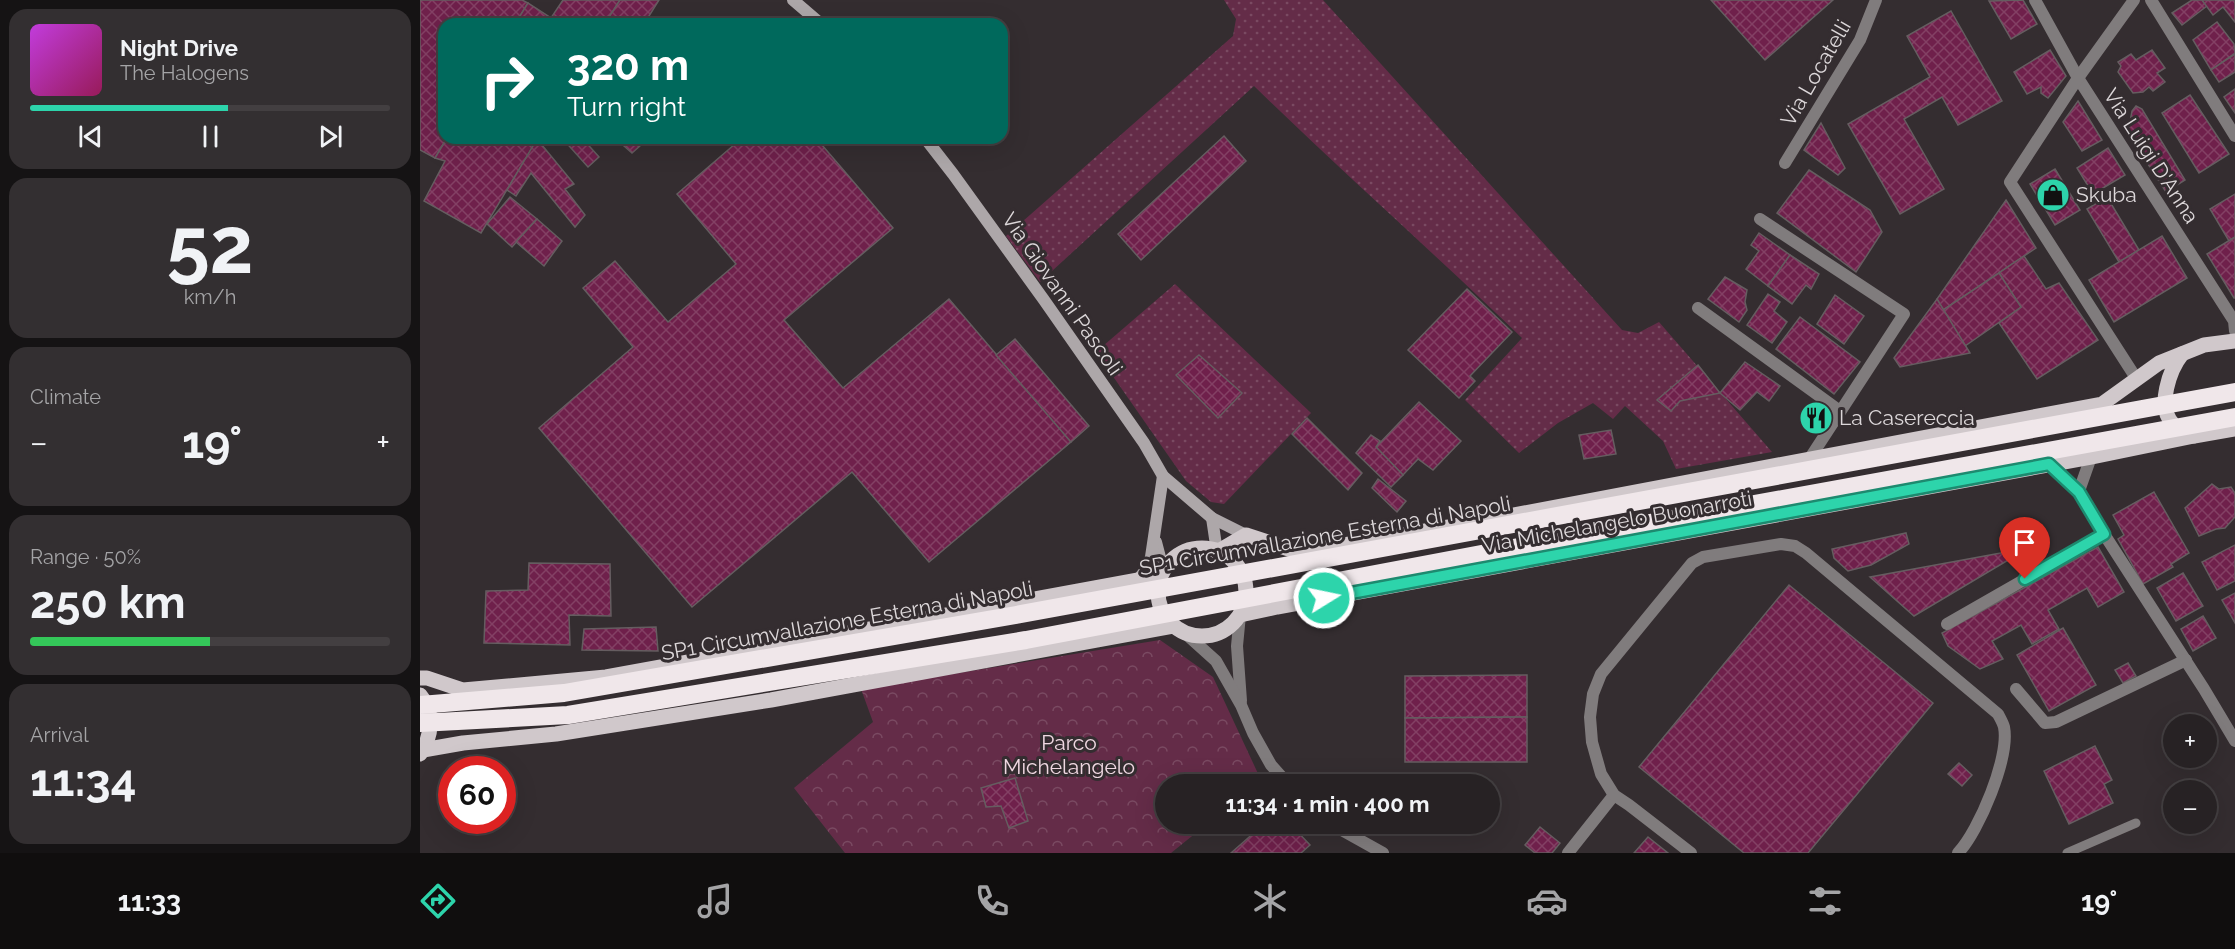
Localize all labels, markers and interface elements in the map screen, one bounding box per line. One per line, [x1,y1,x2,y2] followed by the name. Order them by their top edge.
[1775,15,1856,130] street label: Via Locatelli
[120,35,238,61] text: Night Drive
[567,41,689,90] text: 320 m
[468,42,546,120] icon: right
[120,61,249,85] text: The Halogens
[2099,84,2204,228] street label: Via Luigi D'Anna
[567,91,686,122] text: Turn right
[74,120,107,153] icon: previous
[194,120,227,153] icon: pause
[314,120,347,153] icon: next
[2035,177,2071,213] shop icon: Skuba
[2076,182,2137,207] place label: Skuba
[166,200,254,291] text: 52
[997,208,1128,380] street label: Via Giovanni Pascoli
[184,285,236,309] text: km/h
[30,385,101,409] text: Climate
[1798,400,1834,436] restaurant icon: La Casereccia
[1839,405,1975,430] place label: La Casereccia
[182,416,242,469] text: 19°
[30,423,48,462] text: −
[376,423,390,462] text: +
[1480,485,1754,558] street label: Via Michelangelo Buonarroti
[1137,491,1513,581] street label: SP1 Circumvallazione Esterna di Napoli
[1999,517,2050,579] pin
[2008,526,2041,559] icon: arrive
[30,545,141,569] text: Range · 50%
[1292,566,1356,630] position arrow
[30,576,186,629] text: 250 km
[659,576,1035,666] street label: SP1 Circumvallazione Esterna di Napoli
[2163,714,2217,834] map controls
[2163,714,2217,768] button: +
[30,723,89,747] text: Arrival
[1003,730,1135,779] park label: Parco Michelangelo
[30,754,136,807] text: 11:34
[438,756,516,834] speed limit sign: 60
[2163,780,2217,834] button: −
[1226,791,1429,817] text: 11:34 · 1 min · 400 m
[417,880,459,922] icon: directions
[694,880,736,922] icon: music
[971,880,1013,922] icon: phone
[1249,880,1291,922] icon: climate
[1526,880,1568,922] icon: car
[1804,880,1846,922] icon: filters
[118,886,181,917] text: 11:33
[2081,886,2117,917] text: 19°

